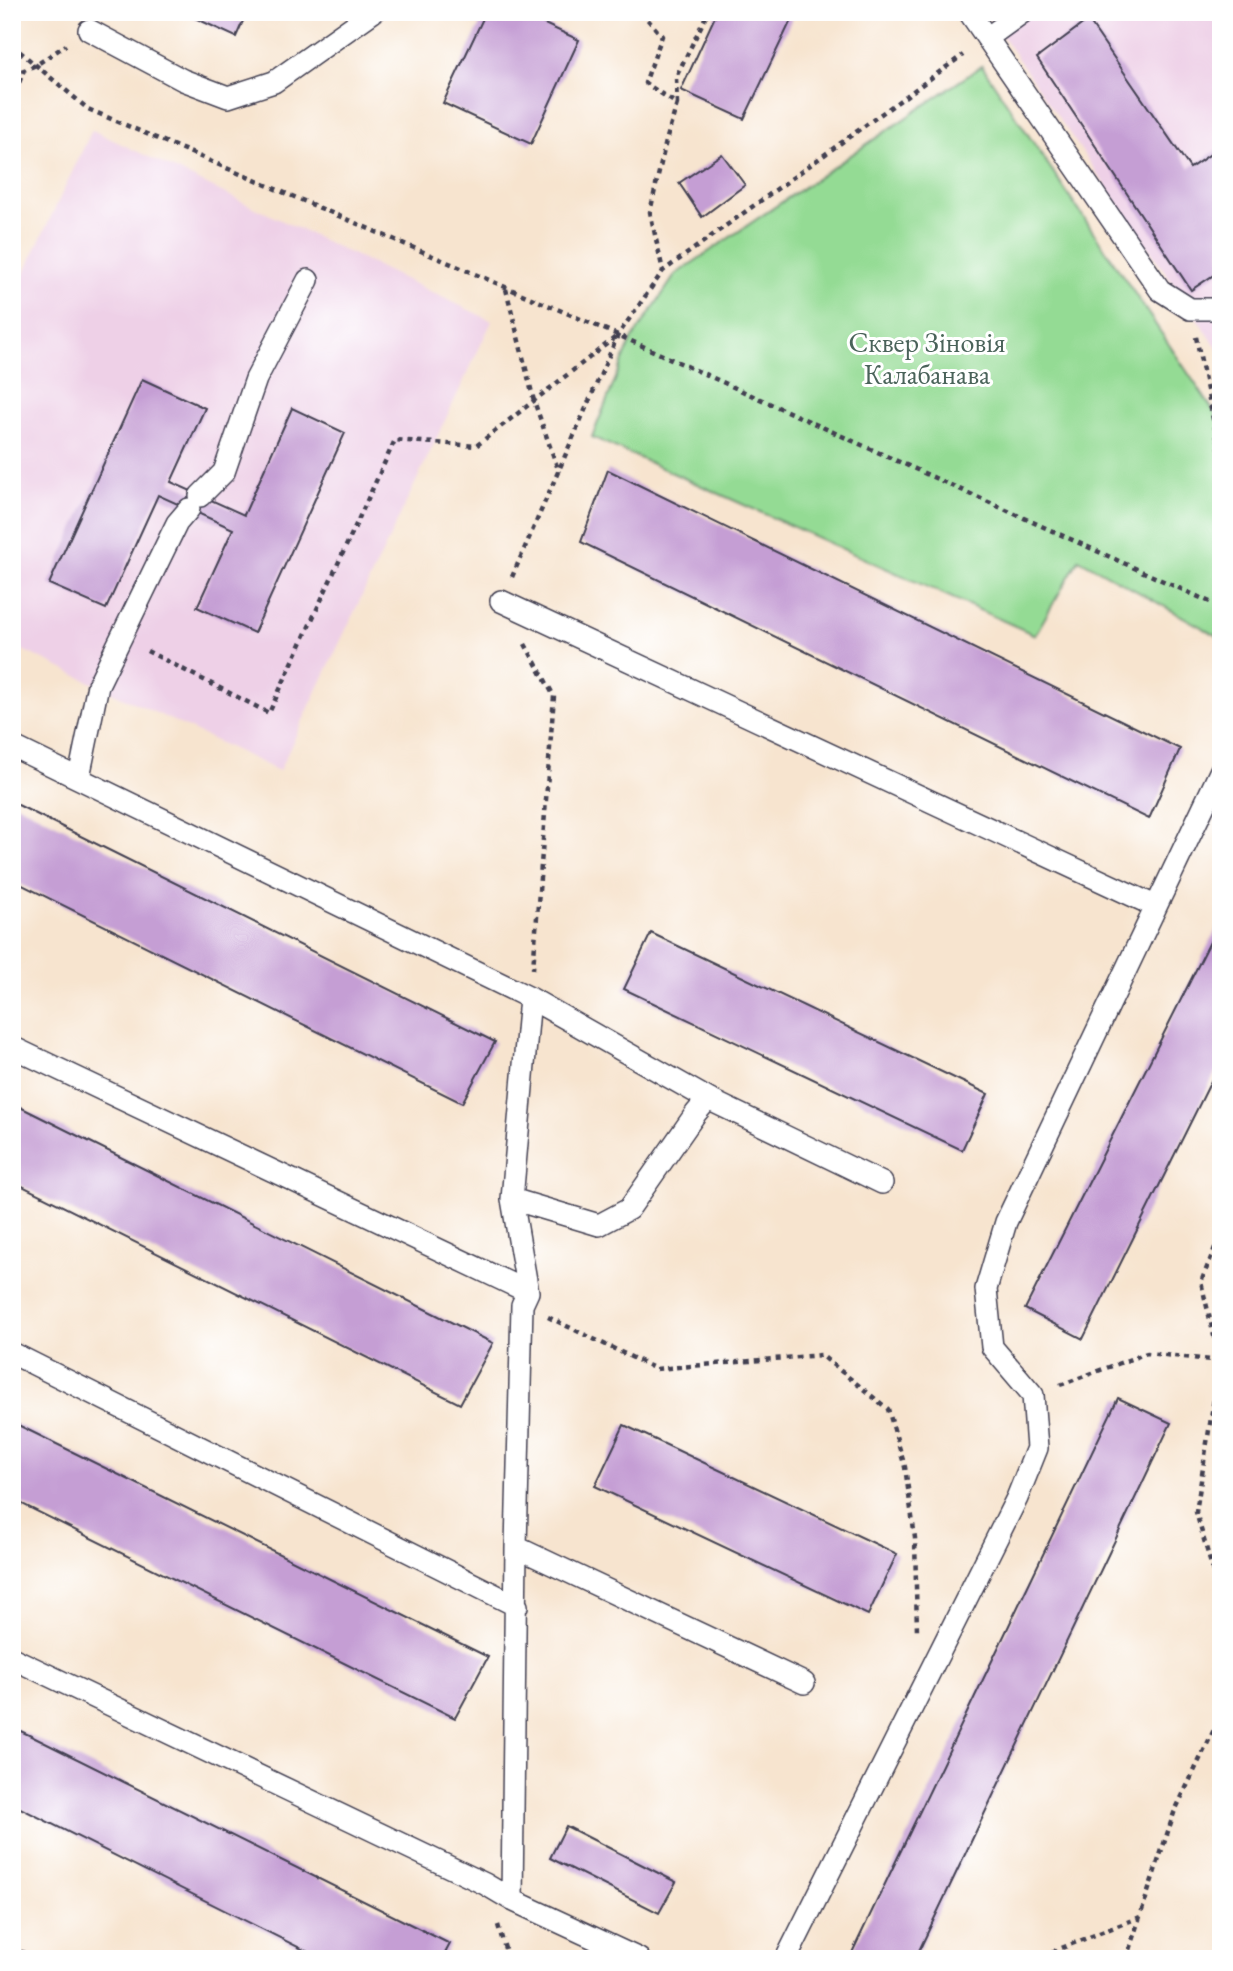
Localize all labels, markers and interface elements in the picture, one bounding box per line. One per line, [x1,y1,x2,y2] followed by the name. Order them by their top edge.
[848,324,1006,392] park label: Сквер Зіновія Калабанава

